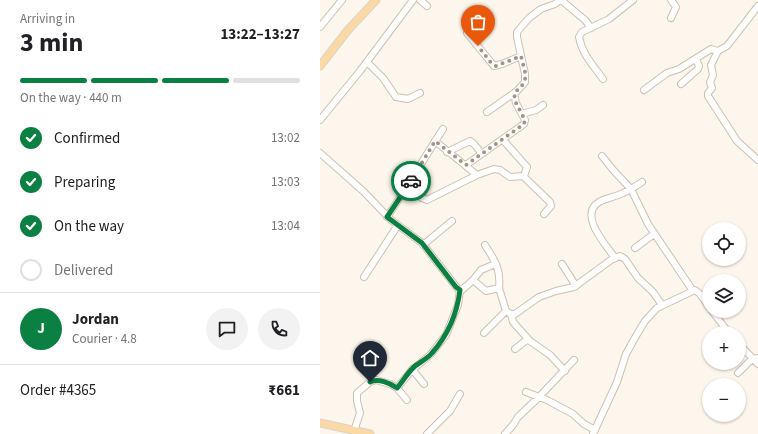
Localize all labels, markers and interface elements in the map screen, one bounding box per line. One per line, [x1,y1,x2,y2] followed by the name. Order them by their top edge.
[461,5,495,46] pin
[20,10,75,28] text: Arriving in
[467,11,489,33] icon: bag
[20,24,83,61] text: 3 min
[220,24,300,45] text: 13:22–13:27
[20,89,122,107] text: On the way · 440 m
[20,127,42,149] icon: check
[54,128,120,149] text: Confirmed
[271,129,300,147] text: 13:02
[391,161,431,201] courier
[400,170,422,192] icon: car
[20,171,42,193] icon: check
[54,172,115,193] text: Preparing
[271,173,300,191] text: 13:03
[20,215,42,237] icon: check
[54,216,124,237] text: On the way
[271,217,300,235] text: 13:04
[702,222,746,422] map controls
[702,222,746,266] button: locate
[54,260,113,281] text: Delivered
[702,274,746,318] button: layers
[206,308,248,350] button: chat
[258,308,300,350] button: phone
[72,309,119,330] text: Jordan
[37,318,45,339] text: J
[702,326,746,370] button: +
[72,330,137,348] text: Courier · 4.8
[353,341,387,382] pin
[359,347,381,369] icon: home
[702,378,746,422] button: −
[20,380,96,401] text: Order #4365
[268,380,300,401] text: ₹661

